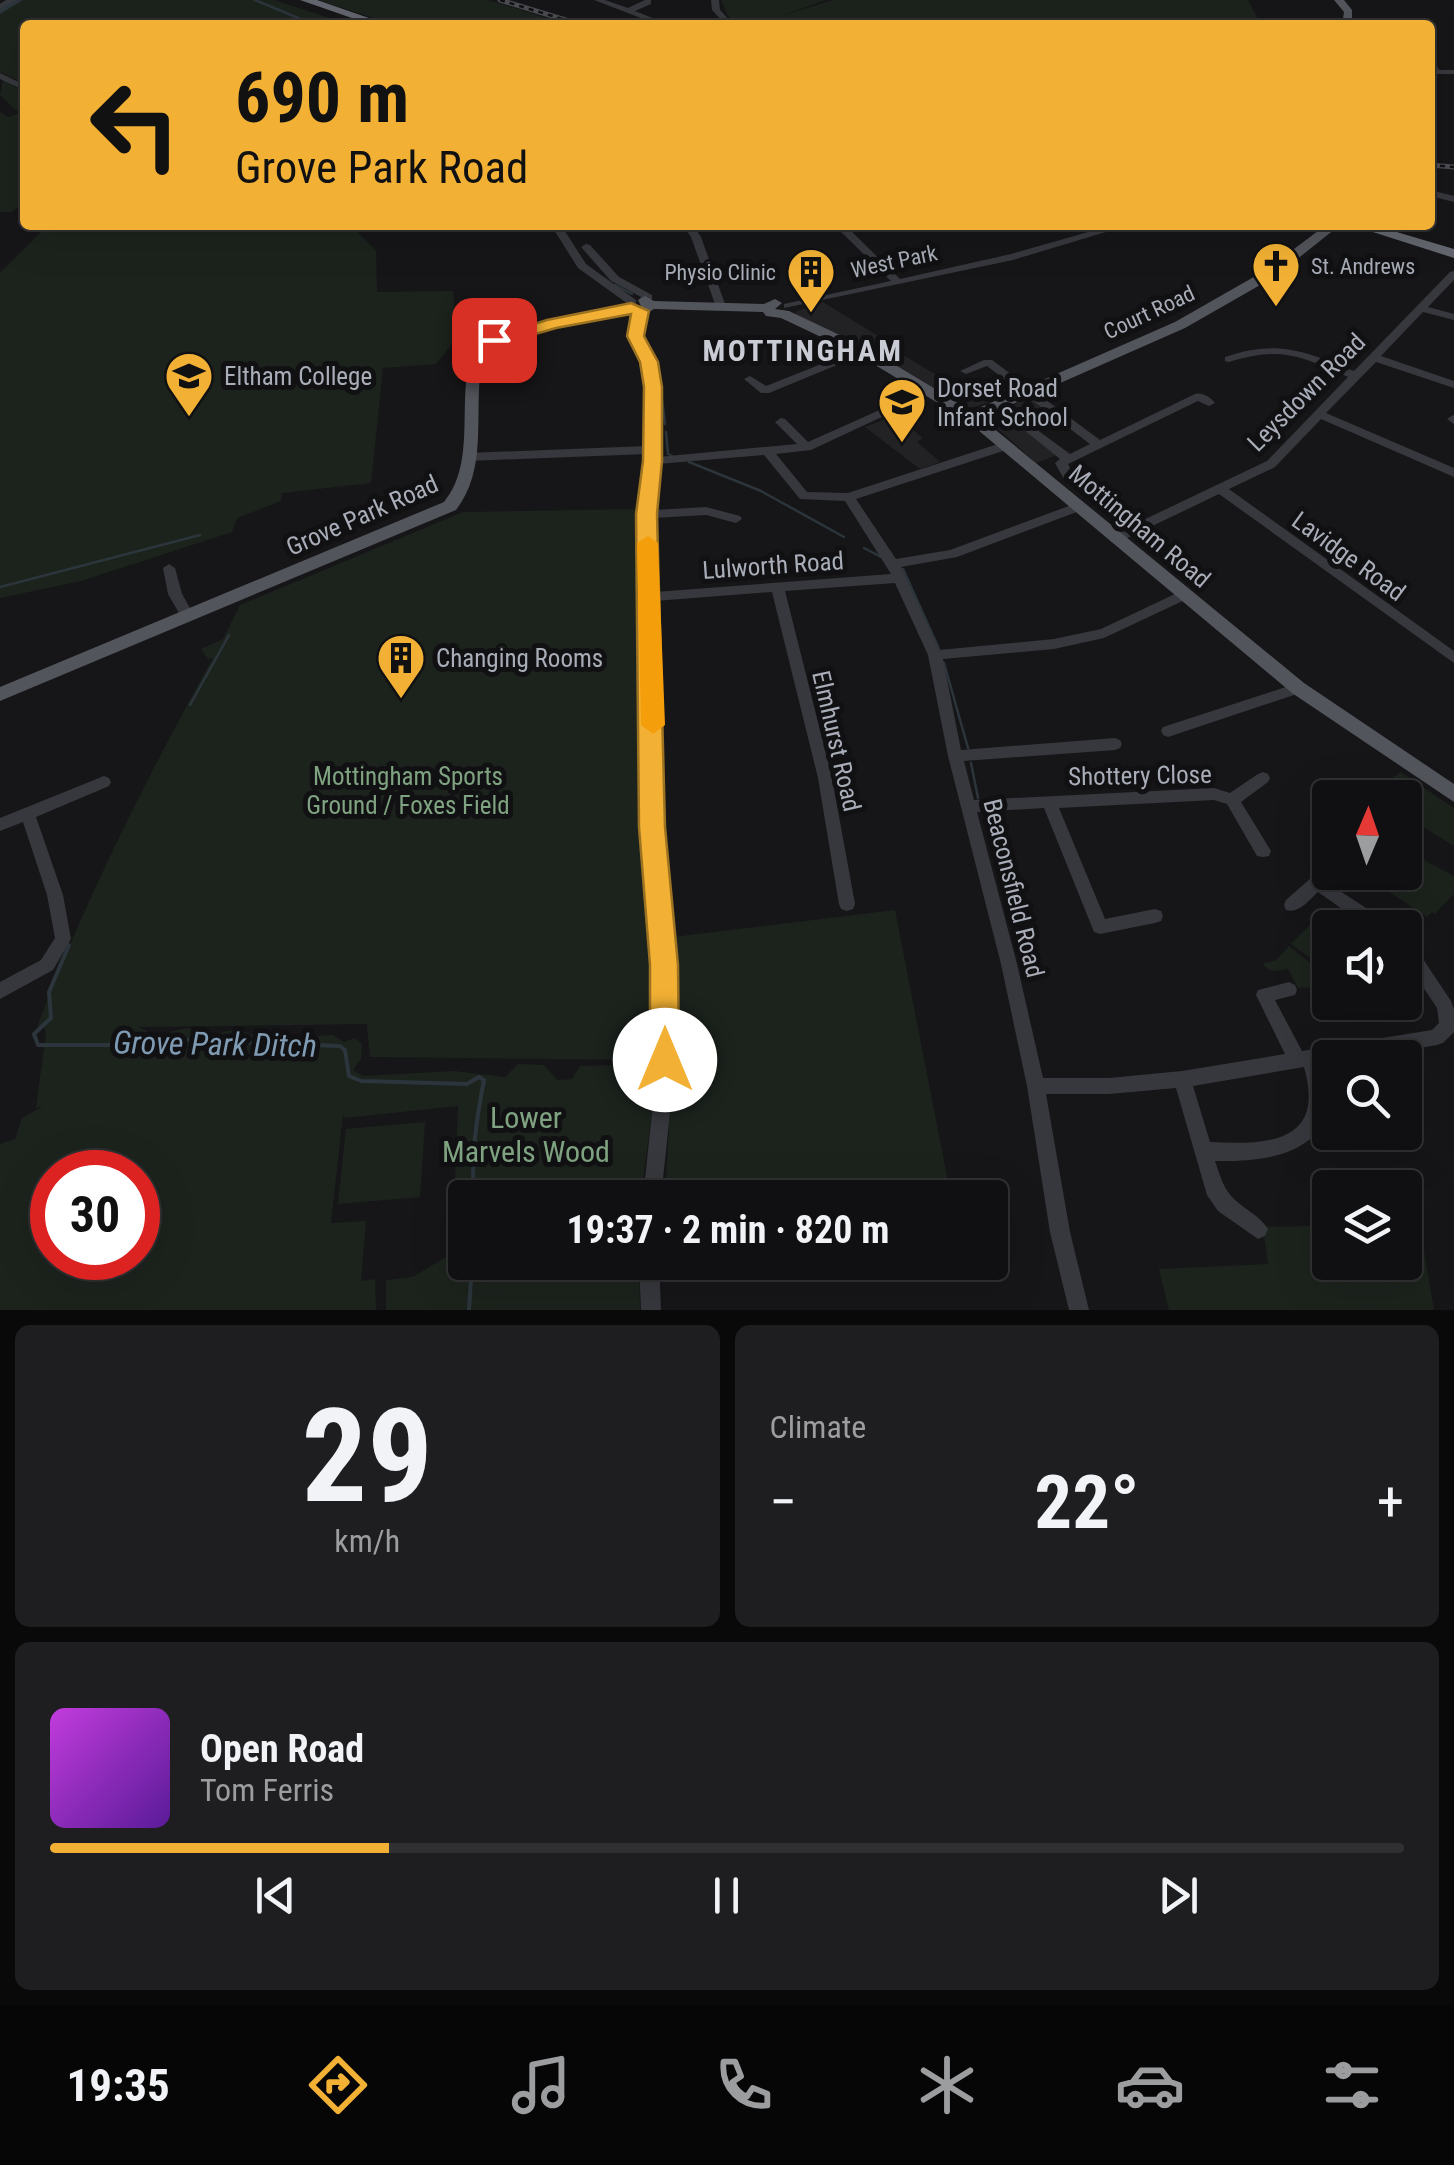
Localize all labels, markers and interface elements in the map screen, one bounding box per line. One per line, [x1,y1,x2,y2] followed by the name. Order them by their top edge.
[235,57,409,139] text: 690 m
[70,60,200,190] icon: left
[235,141,528,194] text: Grove Park Road
[849,240,940,283] street label: West Park
[1250,240,1302,308] church icon: St. Andrews
[785,246,837,314] building icon: Physio Clinic
[1311,254,1415,279] place label: St. Andrews
[664,260,776,285] place label: Physio Clinic
[1100,281,1199,344] street label: Court Road
[452,298,537,383] pin
[467,313,522,368] icon: arrive
[1241,327,1371,457] street label: Leysdown Road
[703,333,903,368] district label: MOTTINGHAM
[163,350,215,418] school or university icon: Eltham College
[224,362,372,391] place label: Eltham College
[937,374,1068,432] place label: Dorset Road Infant School
[876,376,928,444] school or university icon: Dorset Road Infant School
[1063,459,1216,594] street label: Mottingham Road
[282,469,443,562] street label: Grove Park Road
[1287,506,1411,607] street label: Lavidge Road
[701,546,845,585] street label: Lulworth Road
[375,632,427,700] building icon: Changing Rooms
[436,644,603,673] place label: Changing Rooms
[806,668,867,814] street label: Elmhurst Road
[1068,760,1212,791] street label: Shottery Close
[306,762,510,820] park label: Mottingham Sports Ground / Foxes Field
[1312,780,1422,890] north arrow
[1312,780,1422,1280] map controls
[977,796,1050,980] street label: Beaconsfield Road
[1312,910,1422,1020] button: sound
[613,1008,717,1112] position arrow
[113,1023,317,1065] water label: Grove Park Ditch
[1312,1040,1422,1150] button: search
[442,1100,610,1169] park label: Lower Marvels Wood
[30,1150,160,1280] speed limit sign: 30
[1312,1170,1422,1280] button: layers
[567,1208,889,1252] text: 19:37 · 2 min · 820 m
[302,1380,433,1533] text: 29
[770,1408,866,1446] text: Climate
[1034,1458,1139,1546] text: 22°
[770,1470,797,1534] text: −
[1377,1470,1404,1534] text: +
[334,1522,400,1560] text: km/h
[200,1727,364,1771] text: Open Road
[200,1771,334,1809] text: Tom Ferris
[248,1868,303,1923] icon: previous
[699,1868,754,1923] icon: pause
[1151,1868,1206,1923] icon: next
[303,2050,373,2120] icon: directions
[506,2050,576,2120] icon: music
[709,2050,779,2120] icon: phone
[912,2050,982,2120] icon: climate
[1115,2050,1185,2120] icon: car
[1317,2050,1387,2120] icon: filters
[66,2059,170,2112] text: 19:35

